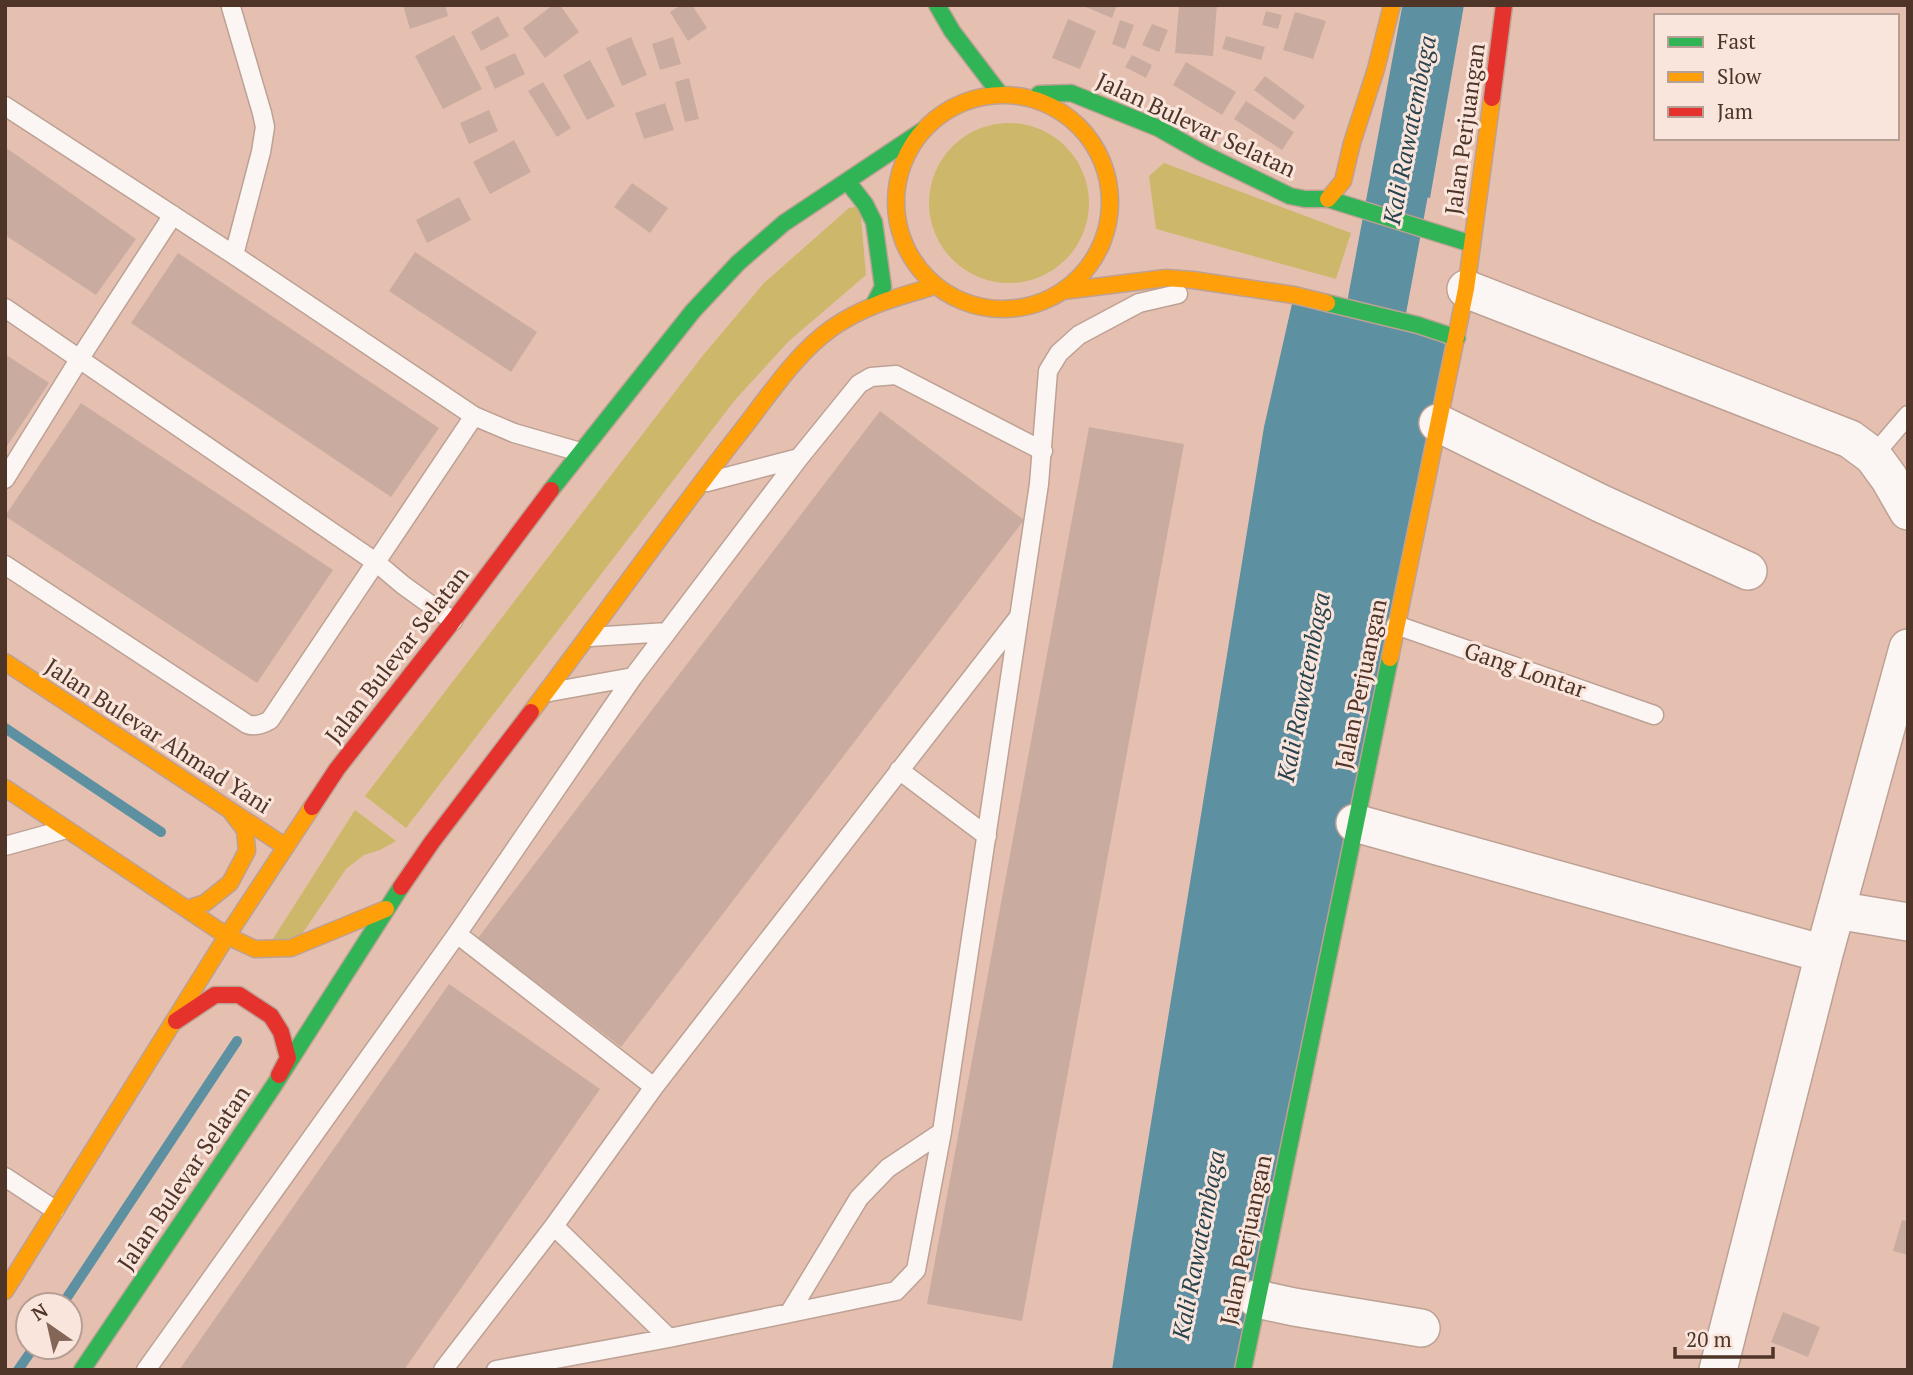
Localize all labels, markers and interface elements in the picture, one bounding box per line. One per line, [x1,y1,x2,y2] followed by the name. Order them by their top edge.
[1654,14,1899,140] legend
[1717,27,1756,55] text: Fast
[1375,33,1443,228] water label: Kali Rawatembaga
[1437,41,1492,217] street label: Jalan Perjuangan
[1717,62,1762,90] text: Slow
[1091,65,1301,185] street label: Jalan Bulevar Selatan
[1717,97,1753,125] text: Jam
[318,560,476,750] street label: Jalan Bulevar Selatan
[1269,590,1337,785] water label: Kali Rawatembaga
[1327,596,1394,772] street label: Jalan Perjuangan
[1460,634,1590,705] street label: Gang Lontar
[39,651,278,821] street label: Jalan Bulevar Ahmad Yani
[110,1079,257,1276] street label: Jalan Bulevar Selatan
[1164,1148,1232,1343] water label: Kali Rawatembaga
[1212,1152,1279,1328] street label: Jalan Perjuangan
[14,1291,84,1361] north arrow
[26,1297,53,1326] text: N
[1675,1316,1773,1360] scale bar
[1686,1325,1732,1353] text: 20 m

